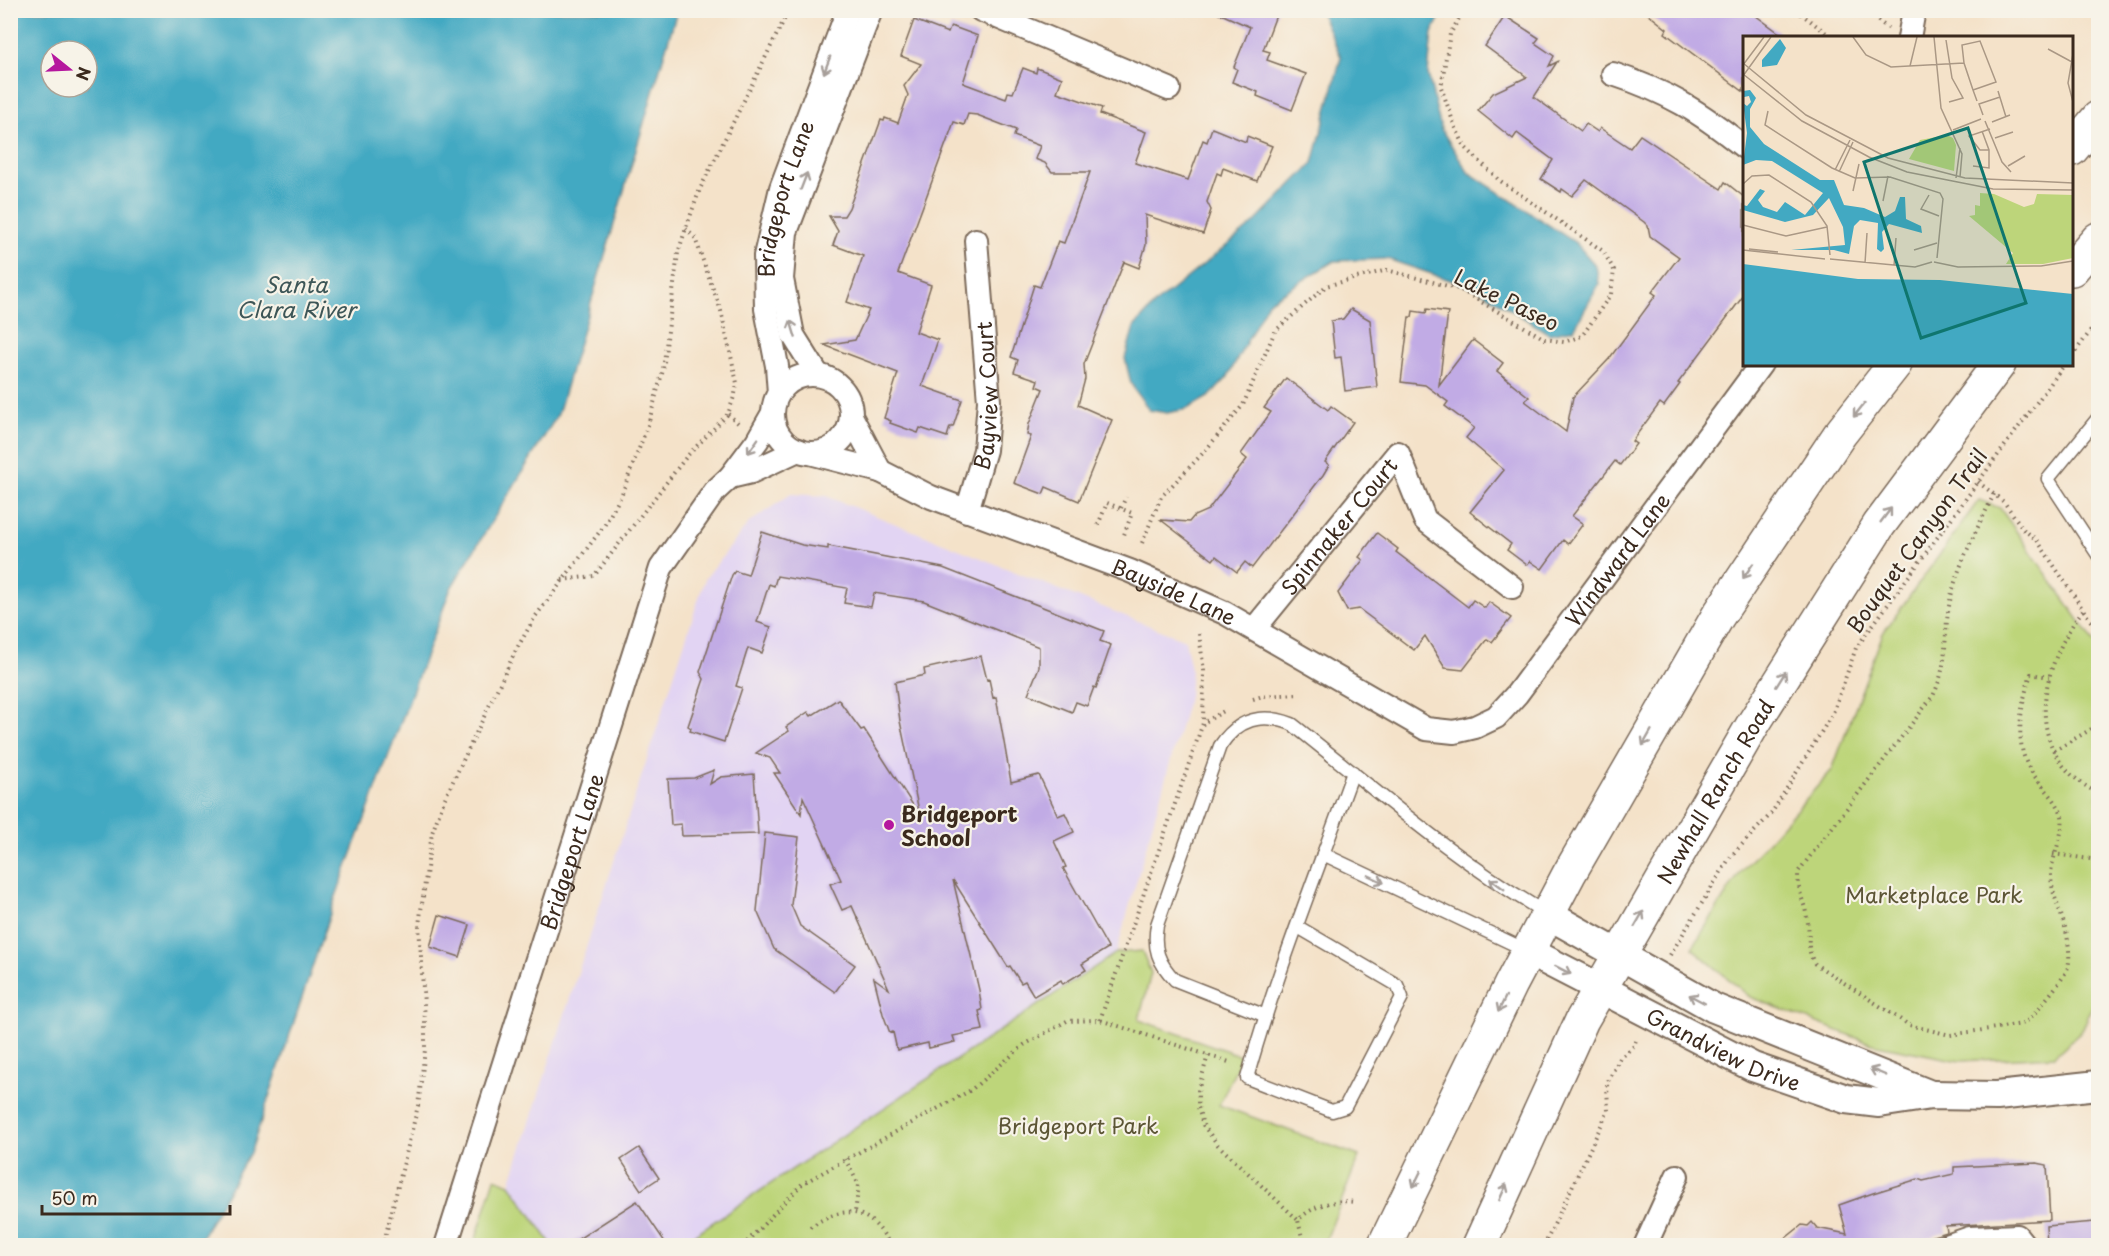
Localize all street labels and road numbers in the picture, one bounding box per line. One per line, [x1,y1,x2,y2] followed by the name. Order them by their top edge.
[749,115,821,278] street label: Bridgeport Lane
[1449,260,1565,338] street label: Lake Paseo
[964,320,1005,474] street label: Bayview Court
[1838,441,1994,639] street label: Bouquet Canyon Trail
[1273,450,1404,601] street label: Spinnaker Court
[1557,485,1677,632] street label: Windward Lane
[1107,549,1243,633] street label: Bayside Lane
[1648,692,1781,890] street label: Newhall Ranch Road
[531,769,611,934] street label: Bridgeport Lane
[1641,999,1805,1098] street label: Grandview Drive

